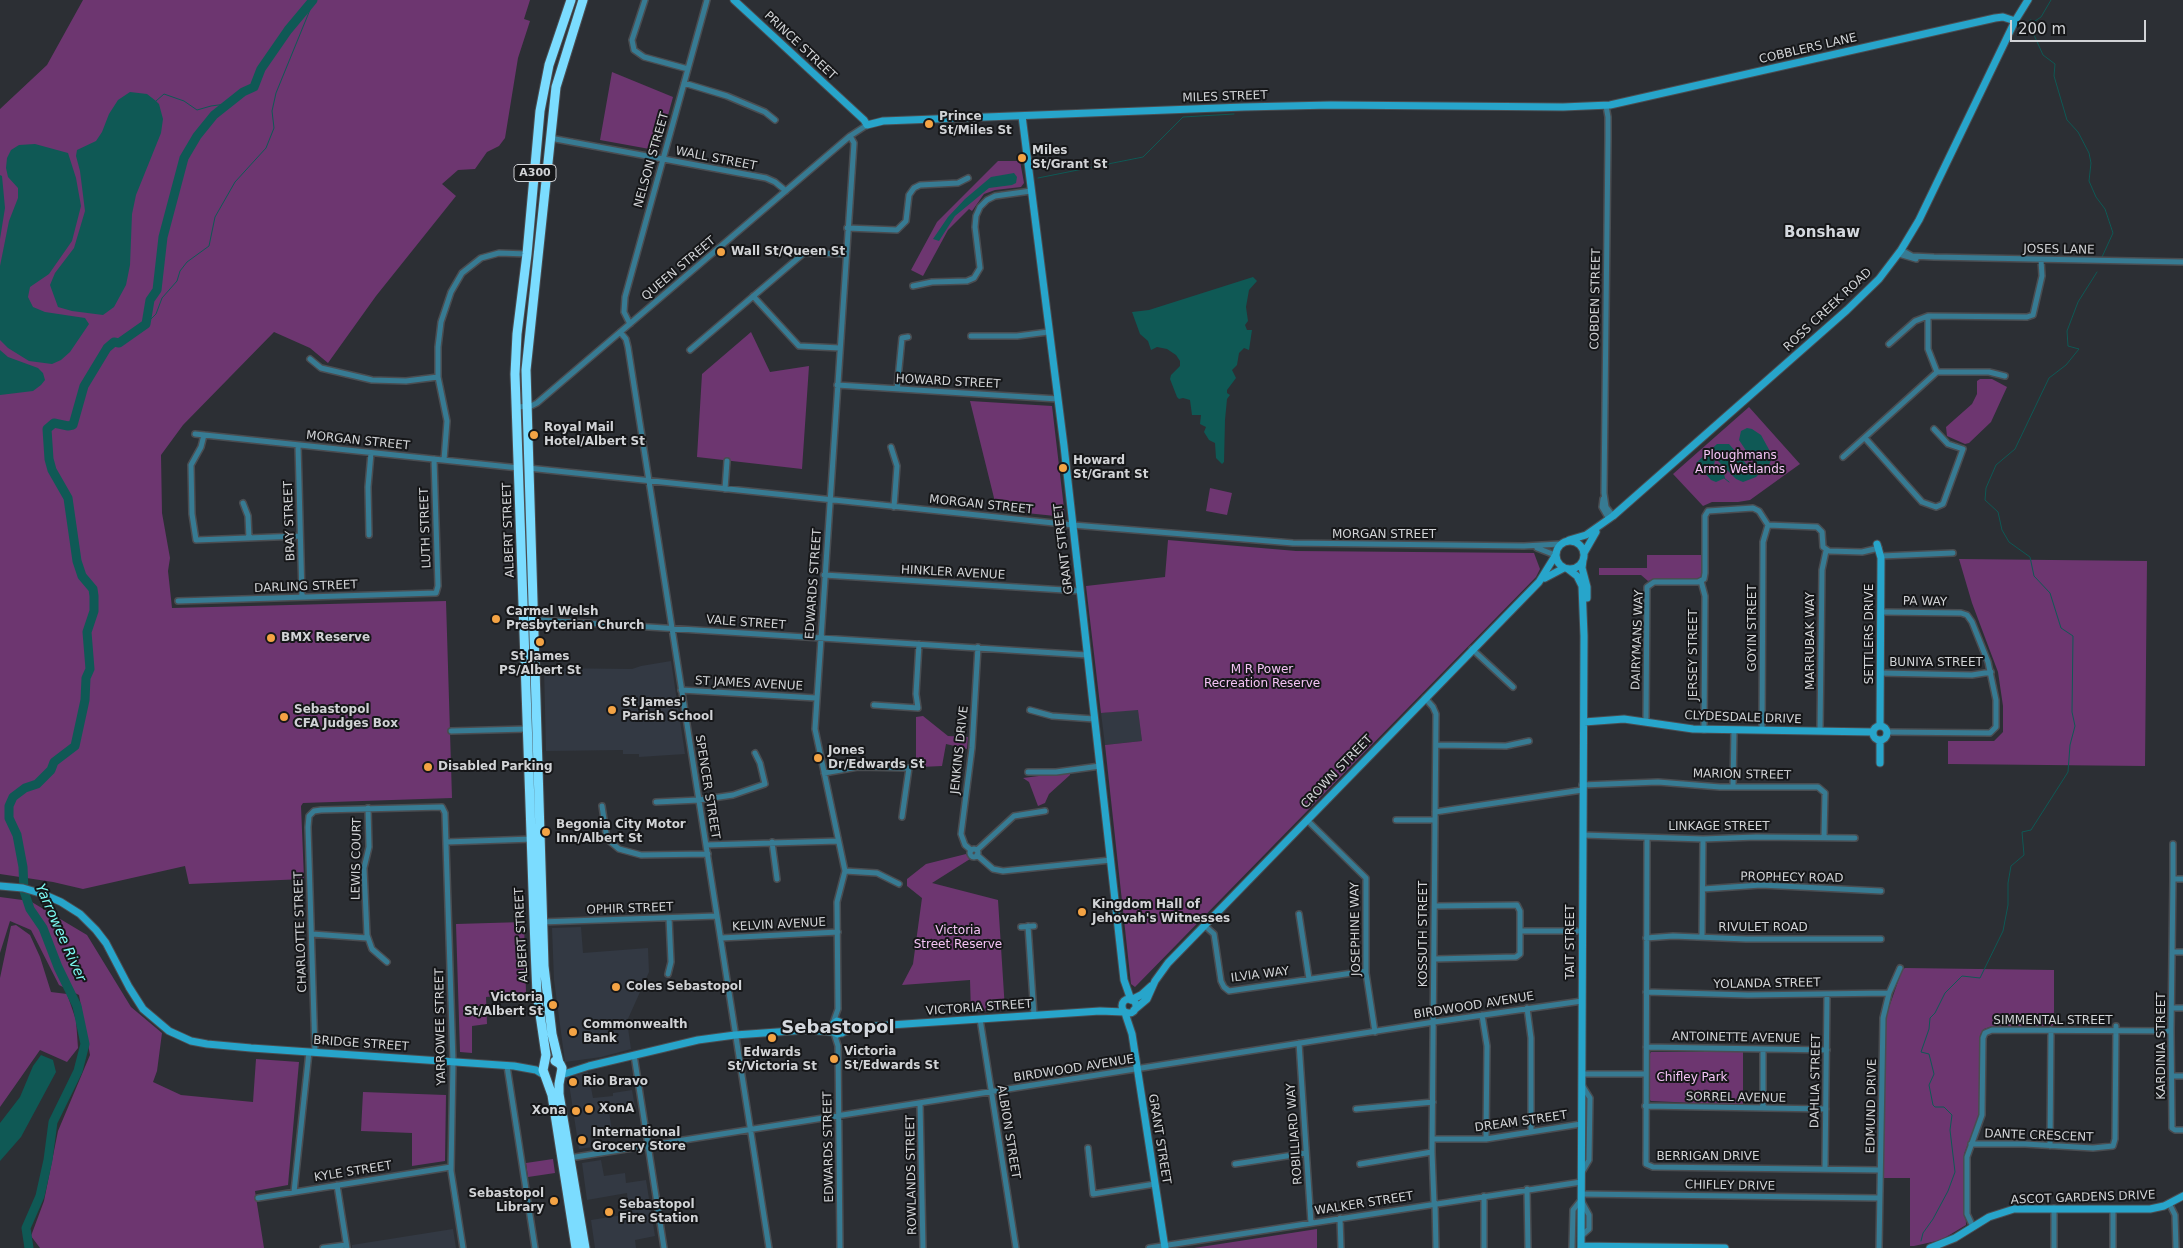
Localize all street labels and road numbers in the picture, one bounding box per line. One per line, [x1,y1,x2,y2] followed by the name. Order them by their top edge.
[761,9,839,83] street label: PRINCE STREET
[1758,31,1858,67] street label: COBBLERS LANE
[1182,88,1268,106] street label: MILES STREET
[631,110,673,210] street label: NELSON STREET
[674,144,758,174] street label: WALL STREET
[514,164,556,182] road number: A300
[639,234,719,304] street label: QUEEN STREET
[2023,242,2095,258] street label: JOSES LANE
[1588,248,1604,350] street label: COBDEN STREET
[1781,265,1875,355] street label: ROSS CREEK ROAD
[895,372,1001,392] street label: HOWARD STREET
[305,428,411,454] street label: MORGAN STREET
[281,481,299,561] street label: BRAY STREET
[500,482,518,578] street label: ALBERT STREET
[417,487,435,569] street label: LUTH STREET
[928,492,1034,518] street label: MORGAN STREET
[1051,503,1077,595] street label: GRANT STREET
[803,528,825,640] street label: EDWARDS STREET
[1332,528,1436,542] street label: MORGAN STREET
[900,563,1006,583] street label: HINKLER AVENUE
[254,578,358,596] street label: DARLING STREET
[1746,584,1760,672] street label: GOYIN STREET
[1863,584,1877,684] street label: SETTLERS DRIVE
[1629,590,1647,690] street label: DAIRYMANS WAY
[1804,592,1818,690] street label: MARRUBAK WAY
[1903,594,1947,610] street label: PA WAY
[1687,609,1701,701] street label: JERSEY STREET
[706,613,786,633] street label: VALE STREET
[1889,656,1983,670] street label: BUNIYA STREET
[695,674,803,694] street label: ST JAMES AVENUE
[948,705,972,795] street label: JENKINS DRIVE
[1684,709,1802,727] street label: CLYDESDALE DRIVE
[1298,732,1376,812] street label: CROWN STREET
[692,734,722,840] street label: SPENCER STREET
[1693,767,1791,783] street label: MARION STREET
[349,818,365,900] street label: LEWIS COURT
[1668,820,1770,834] street label: LINKAGE STREET
[1740,870,1844,886] street label: PROPHECY ROAD
[292,871,310,993] street label: CHARLOTTE STREET
[1417,881,1431,987] street label: KOSSUTH STREET
[1348,882,1364,976] street label: JOSEPHINE WAY
[512,887,532,983] street label: ALBERT STREET
[586,900,674,918] street label: OPHIR STREET
[1564,904,1578,980] street label: TAIT STREET
[732,915,826,935] street label: KELVIN AVENUE
[1718,921,1808,935] street label: RIVULET ROAD
[1230,964,1290,986] street label: ILVIA WAY
[433,968,449,1086] street label: YARROWEE STREET
[1713,976,1821,992] street label: YOLANDA STREET
[1413,989,1535,1023] street label: BIRDWOOD AVENUE
[2155,992,2169,1100] street label: KARDINIA STREET
[925,997,1033,1019] street label: VICTORIA STREET
[1993,1014,2113,1028] street label: SIMMENTAL STREET
[1672,1030,1800,1046] street label: ANTOINETTE AVENUE
[313,1033,409,1055] street label: BRIDGE STREET
[1808,1034,1824,1128] street label: DAHLIA STREET
[1013,1052,1135,1086] street label: BIRDWOOD AVENUE
[1864,1058,1880,1154] street label: EDMUND DRIVE
[1284,1083,1306,1185] street label: ROBILLIARD WAY
[993,1084,1023,1180] street label: ALBION STREET
[1686,1090,1786,1106] street label: SORREL AVENUE
[821,1091,837,1203] street label: EDWARDS STREET
[1145,1093,1173,1185] street label: GRANT STREET
[1474,1108,1568,1136] street label: DREAM STREET
[904,1115,920,1235] street label: ROWLANDS STREET
[1984,1127,2094,1145] street label: DANTE CRESCENT
[1656,1150,1760,1164] street label: BERRIGAN DRIVE
[313,1159,393,1185] street label: KYLE STREET
[1685,1178,1775,1194] street label: CHIFLEY DRIVE
[2010,1188,2156,1208] street label: ASCOT GARDENS DRIVE
[1314,1189,1414,1219] street label: WALKER STREET

